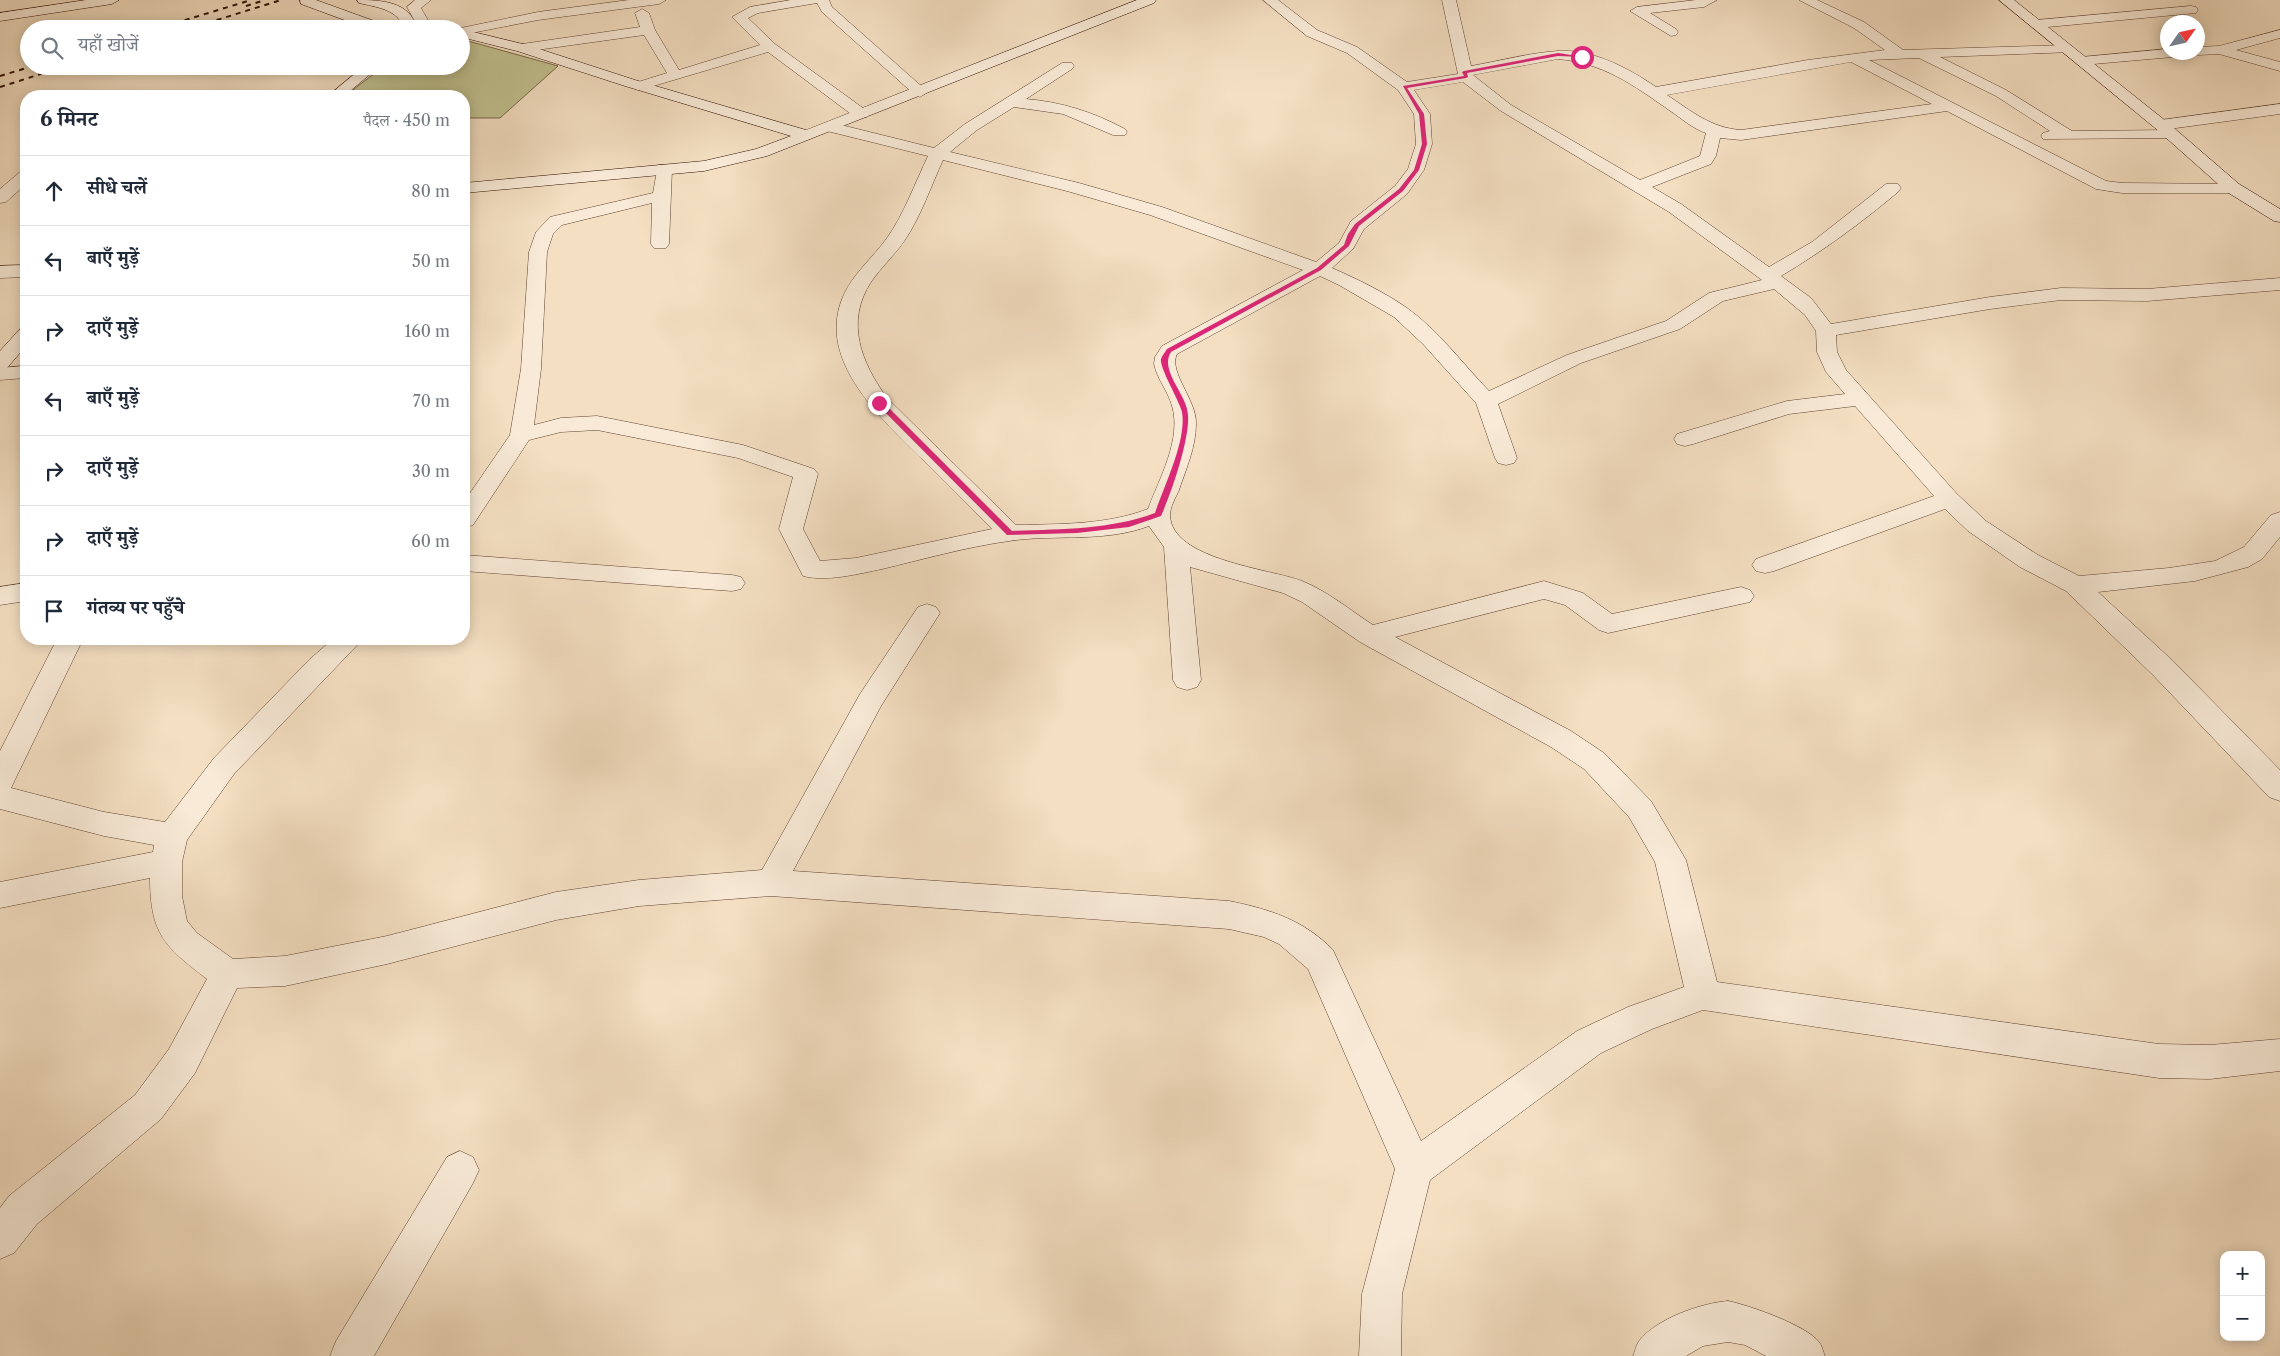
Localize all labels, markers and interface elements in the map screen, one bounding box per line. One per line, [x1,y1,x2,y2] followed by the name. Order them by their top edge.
[2160,15,2205,60] north arrow
[20,20,470,75] search box
[78,33,139,56] text: यहाँ खोजें
[38,34,66,62] icon: search
[1571,46,1594,69] route start
[40,106,98,131] text: 6 मिनट
[364,110,450,130] text: पैदल · 450 m
[87,176,147,199] text: सीधे चलें
[40,177,68,205] icon: ahead
[411,181,450,201] text: 80 m
[87,246,139,269] text: बाएँ मुड़ें
[40,247,68,275] icon: left
[412,251,450,271] text: 50 m
[87,316,138,339] text: दाएँ मुड़ें
[40,317,68,345] icon: right
[405,321,450,341] text: 160 m
[87,386,139,409] text: बाएँ मुड़ें
[40,387,68,415] icon: left
[413,391,450,411] text: 70 m
[868,392,891,415] route end
[87,456,138,479] text: दाएँ मुड़ें
[40,457,68,485] icon: right
[412,461,450,481] text: 30 m
[87,526,138,549] text: दाएँ मुड़ें
[40,527,68,555] icon: right
[411,531,450,551] text: 60 m
[87,596,184,619] text: गंतव्य पर पहुँचे
[40,597,68,625] icon: arrive
[2220,1251,2265,1341] map controls
[2220,1251,2265,1296] button: +
[2220,1296,2265,1341] button: −

